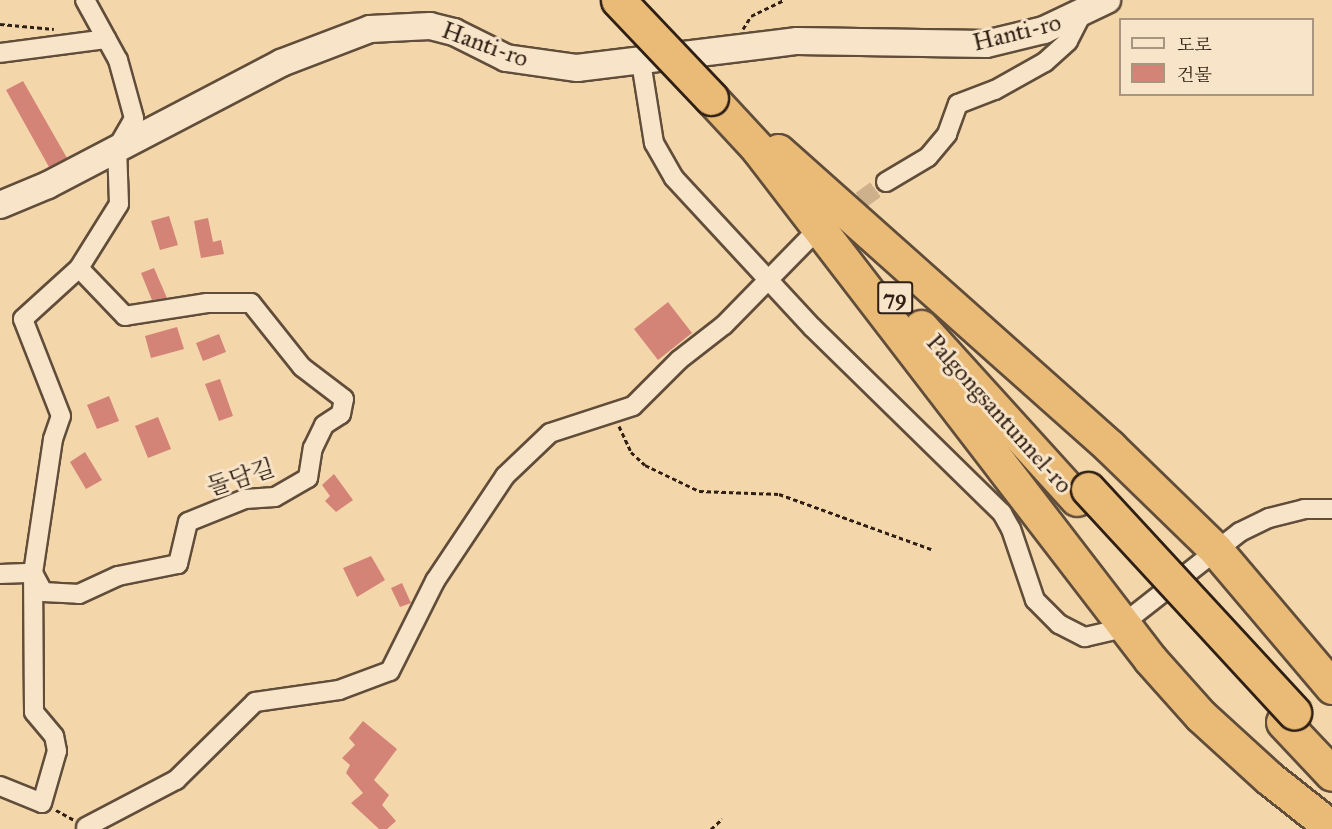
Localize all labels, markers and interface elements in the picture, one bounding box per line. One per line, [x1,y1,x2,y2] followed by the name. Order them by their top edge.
[970,8,1064,58] street label: Hanti-ro
[438,16,532,74] street label: Hanti-ro
[1119,18,1314,96] legend
[1177,34,1212,56] text: 도로
[1177,64,1212,86] text: 건물
[877,279,913,317] road number: 79
[920,329,1078,499] street label: Palgongsantunnel-ro
[203,454,279,502] street label: 돌담길

